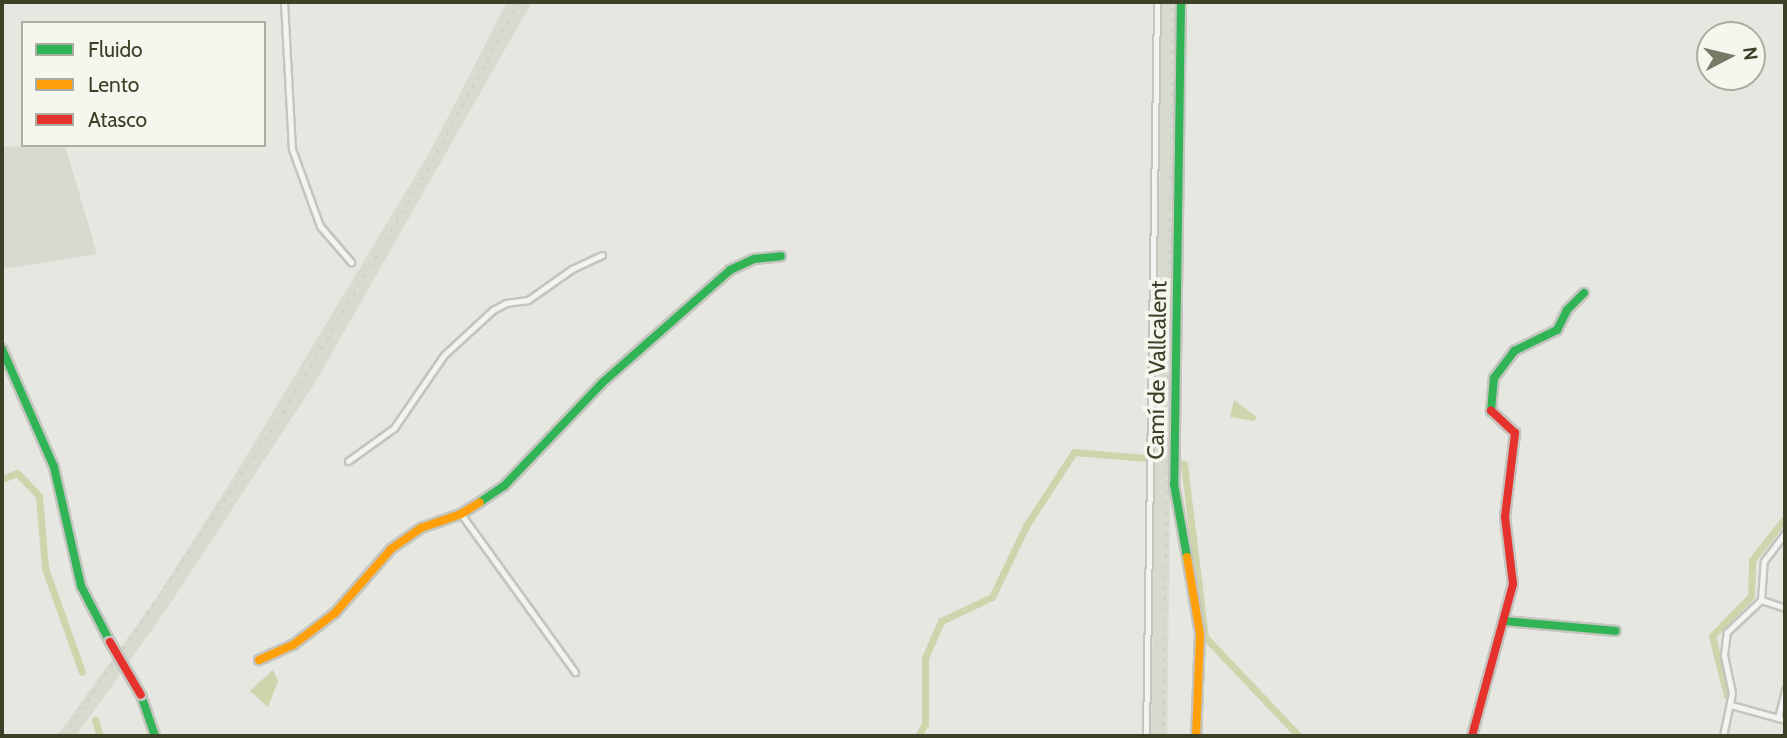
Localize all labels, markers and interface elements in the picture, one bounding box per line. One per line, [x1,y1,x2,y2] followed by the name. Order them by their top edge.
[21,21,266,147] legend
[1696,21,1766,91] north arrow
[88,37,143,62] text: Fluido
[1738,46,1763,62] text: N
[88,72,139,97] text: Lento
[88,107,147,132] text: Atasco
[1142,280,1172,460] street label: Camí de Vallcalent

